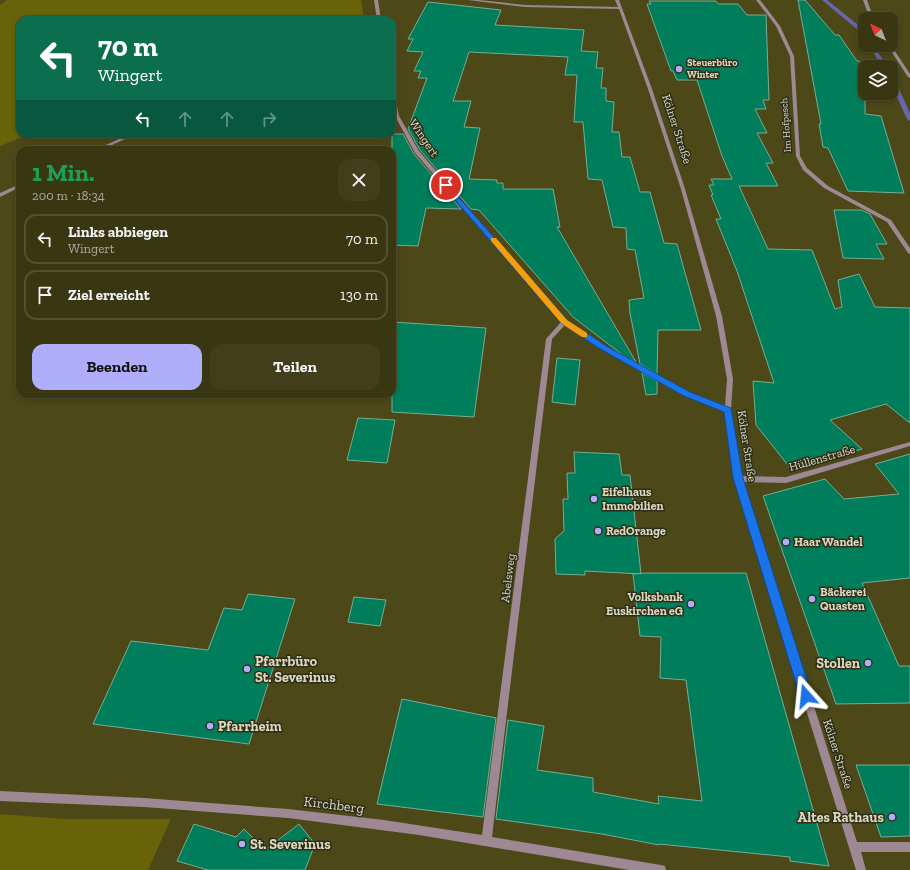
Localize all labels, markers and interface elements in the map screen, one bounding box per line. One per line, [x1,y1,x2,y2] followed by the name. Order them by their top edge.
[858,12,898,52] north arrow
[858,12,898,100] map controls
[98,30,158,63] text: 70 m
[32,32,84,84] icon: left
[687,57,738,81] place label: Steuerbüro Winter
[858,60,898,100] button: layers
[98,64,162,86] text: Wingert
[674,64,684,74] marker: Steuerbüro Winter
[659,93,695,166] street label: Kölner Straße
[778,97,794,153] street label: Im Hofpesch
[132,108,154,130] icon: left
[174,108,196,130] icon: ahead
[216,108,238,130] icon: ahead
[258,108,280,130] icon: right
[406,116,442,160] street label: Wingert
[32,158,95,187] text: 1 Min.
[338,159,380,201] button: close
[429,168,463,202] pin
[435,174,457,196] icon: arrive
[32,188,105,203] text: 200 m · 18:34
[68,223,168,241] text: Links abbiegen
[34,228,56,250] icon: left
[346,230,378,248] text: 70 m
[68,241,115,256] text: Wingert
[34,284,56,306] icon: arrive
[68,286,150,304] text: Ziel erreicht
[340,286,378,304] text: 130 m
[32,344,202,390] button: Beenden
[210,344,380,390] button: Teilen
[734,409,760,483] street label: Kölner Straße
[787,442,857,474] street label: Hüllenstraße
[602,485,664,513] place label: Eifelhaus Immobilien
[589,494,599,504] marker: Eifelhaus Immobilien
[606,524,666,538] place label: RedOrange
[593,526,603,536] marker: RedOrange
[794,535,863,549] place label: Haar Wandel
[781,537,791,547] marker: Haar Wandel
[498,552,518,603] street label: Abelsweg
[820,585,867,613] place label: Bäckerei Quasten
[606,590,683,618] place label: Volksbank Euskirchen eG
[807,594,817,604] marker: Bäckerei Quasten
[686,599,696,609] marker: Volksbank Euskirchen eG
[255,653,336,686] place label: Pfarrbüro St. Severinus
[816,655,861,672] place label: Stollen
[863,658,873,668] marker: Stollen
[242,664,252,674] marker: Pfarrbüro St. Severinus
[785,675,827,717] position arrow
[218,718,283,735] place label: Pfarrheim
[820,718,856,791] street label: Kölner Straße
[205,721,215,731] marker: Pfarrheim
[303,793,365,817] street label: Kirchberg
[798,809,885,826] place label: Altes Rathaus
[887,812,897,822] marker: Altes Rathaus
[250,836,331,853] place label: St. Severinus
[237,839,247,849] marker: St. Severinus

